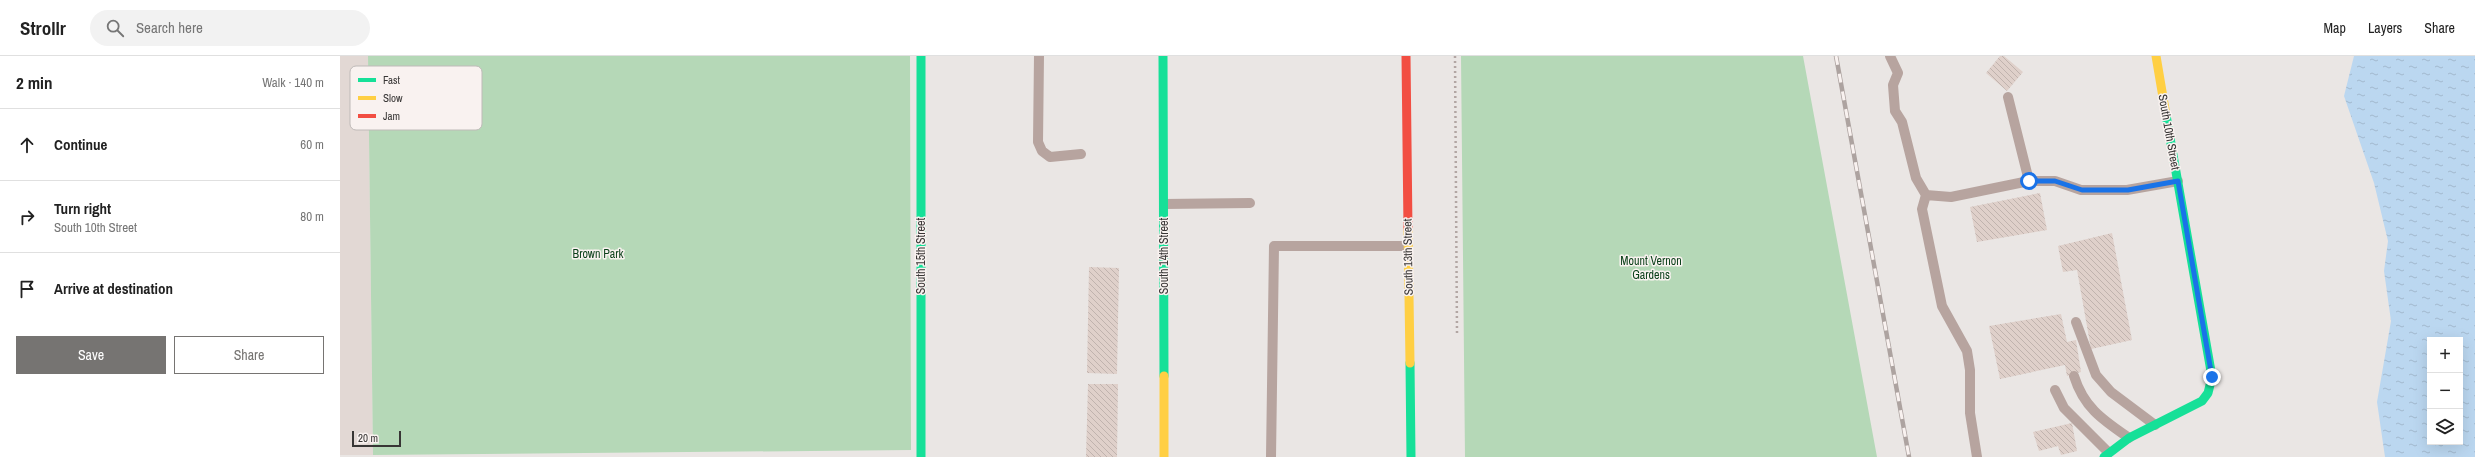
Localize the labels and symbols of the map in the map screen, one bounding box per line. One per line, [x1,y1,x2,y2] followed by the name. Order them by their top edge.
[350,66,482,130] legend
[383,73,401,87] text: Fast
[383,91,403,105] text: Slow
[2154,93,2184,171] street label: South 10th Street
[383,109,400,123] text: Jam
[2020,172,2038,190] route start
[913,217,929,294] street label: South 15th Street
[1156,217,1172,294] street label: South 14th Street
[1399,218,1417,295] street label: South 13th Street
[573,246,624,262] park label: Brown Park
[1620,253,1682,283] park label: Mount Vernon Gardens
[2203,368,2221,386] route end
[352,429,401,448] scale bar

